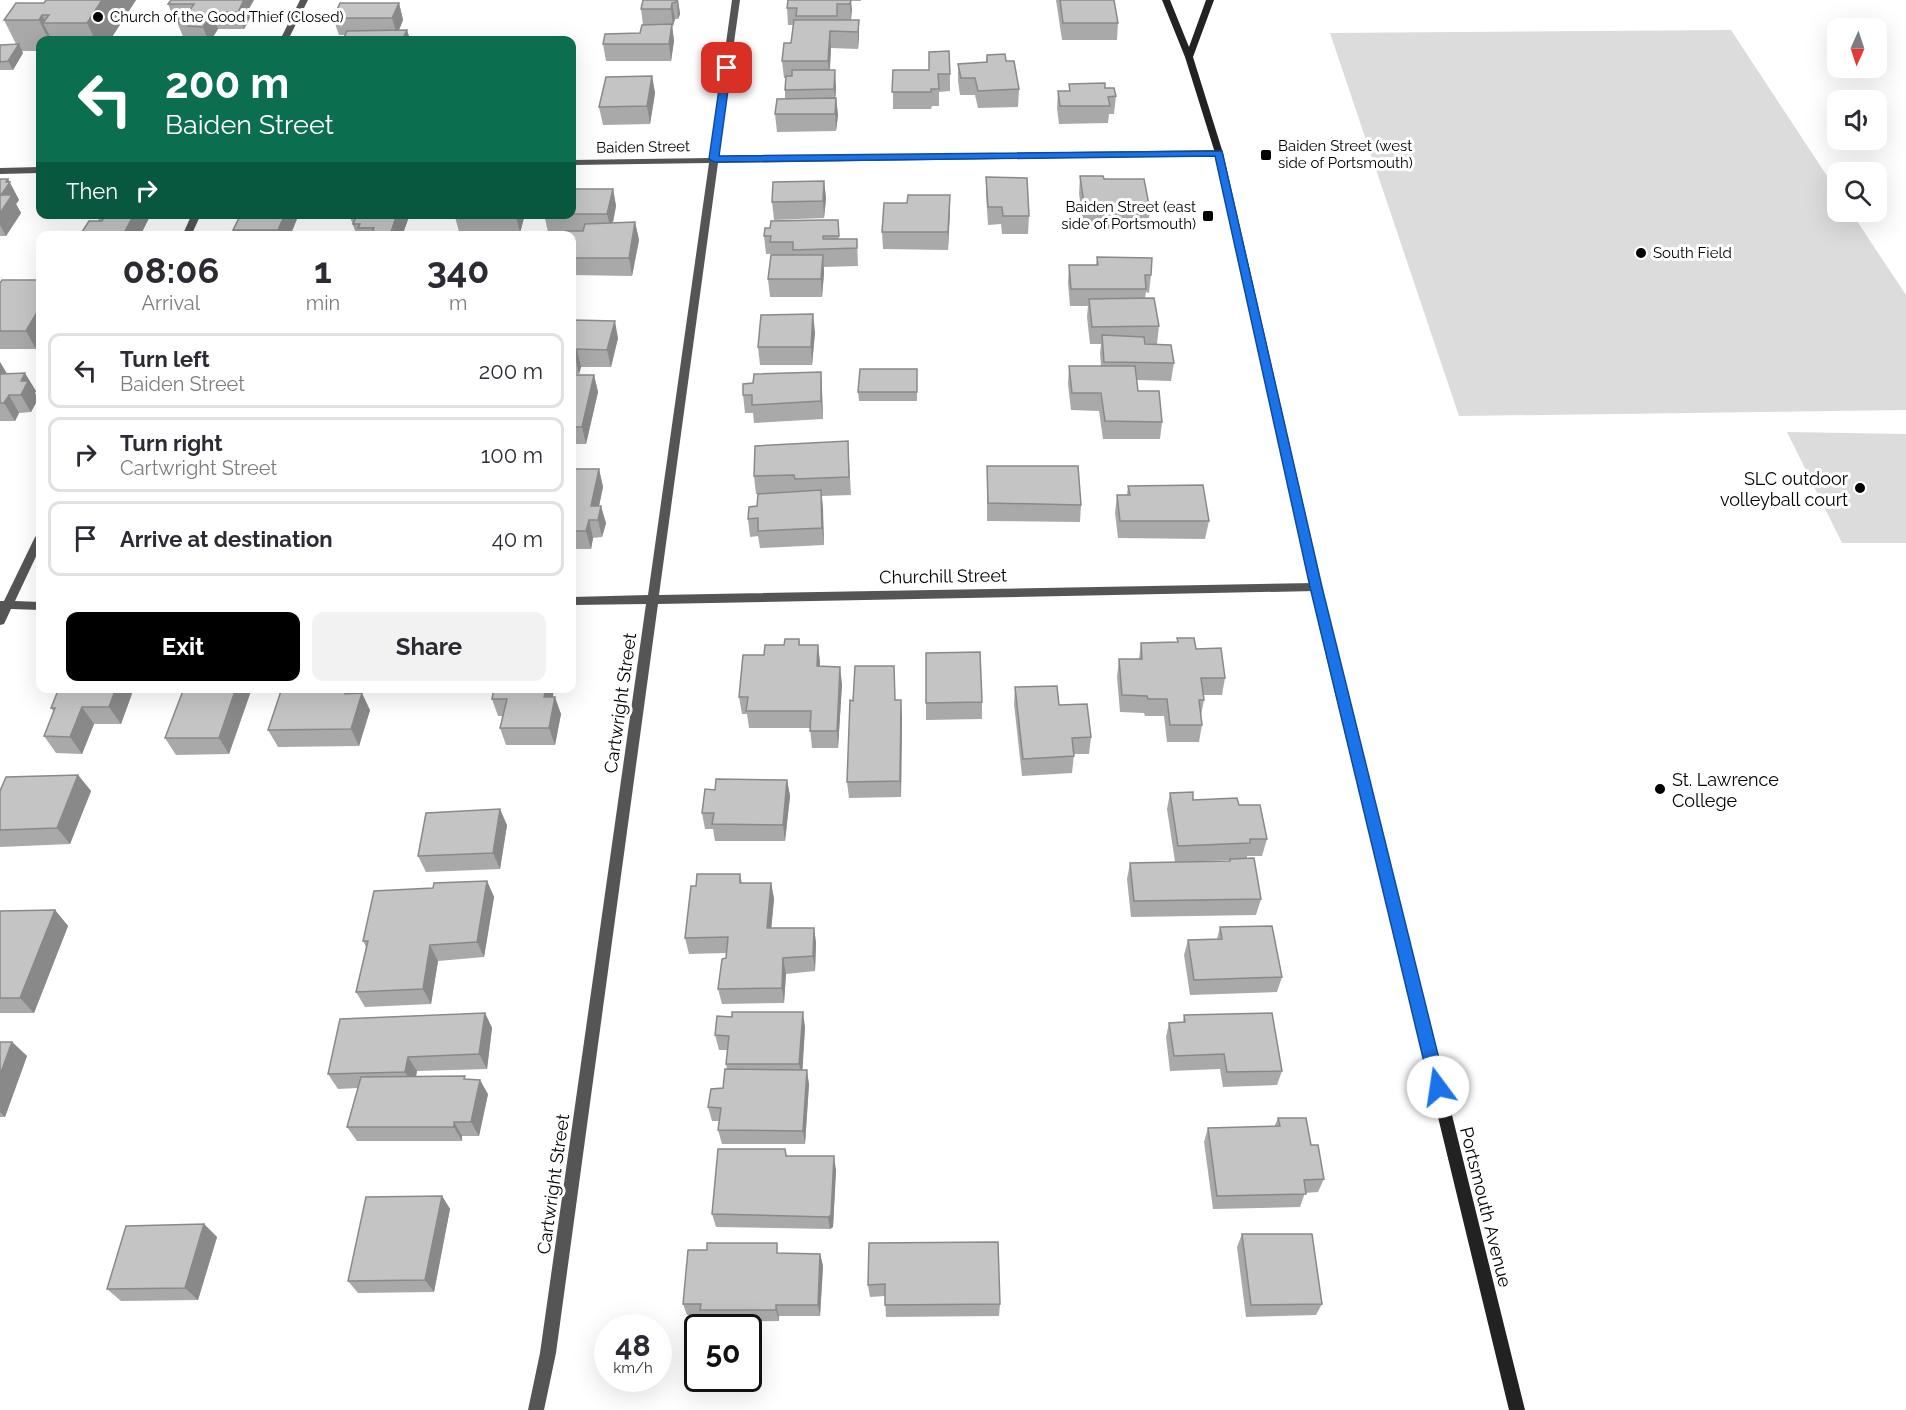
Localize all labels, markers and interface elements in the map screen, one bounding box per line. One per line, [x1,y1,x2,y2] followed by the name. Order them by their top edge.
[110,8,344,26] place label: Church of the Good Thief (Closed)
[91,10,105,24] marker: Church of the Good Thief (Closed)
[1827,18,1887,78] north arrow
[1827,18,1887,222] map controls
[701,42,752,93] pin
[710,51,743,84] icon: arrive
[165,59,289,108] text: 200 m
[66,60,144,138] icon: left
[1827,90,1887,150] button: sound
[165,109,334,140] text: Baiden Street
[596,137,690,157] street label: Baiden Street
[1278,137,1413,172] place label: Baiden Street (west side of Portsmouth)
[1259,148,1273,162] marker: Baiden Street (west side of Portsmouth)
[1827,162,1887,222] button: search
[130,174,163,207] icon: right
[66,178,118,204] text: Then
[1061,198,1196,233] place label: Baiden Street (east side of Portsmouth)
[1201,209,1215,223] marker: Baiden Street (east side of Portsmouth)
[1653,244,1732,262] place label: South Field
[1634,246,1648,260] marker: South Field
[123,249,219,291] text: 08:06
[314,249,332,291] text: 1
[427,249,489,291] text: 340
[142,291,200,315] text: Arrival
[306,291,340,315] text: min
[449,291,467,315] text: m
[120,346,210,372] text: Turn left
[69,354,102,387] icon: left
[479,358,543,384] text: 200 m
[120,372,245,396] text: Baiden Street
[120,430,223,456] text: Turn right
[69,438,102,471] icon: right
[481,442,543,468] text: 100 m
[120,456,277,480] text: Cartwright Street
[1720,468,1849,510] place label: SLC outdoor volleyball court
[1853,481,1867,495] marker: SLC outdoor volleyball court
[69,522,102,555] icon: arrive
[120,526,333,552] text: Arrive at destination
[492,526,543,552] text: 40 m
[879,564,1007,588] street label: Churchill Street
[66,612,300,681] button: Exit
[312,612,546,681] button: Share
[600,632,640,774] street label: Cartwright Street
[1672,769,1779,811] place label: St. Lawrence College
[1653,782,1667,796] marker: St. Lawrence College
[1406,1055,1470,1119] position arrow
[533,1113,573,1255] street label: Cartwright Street
[1456,1125,1516,1290] street label: Portsmouth Avenue
[684,1314,762,1392] speed limit sign: 50
[615,1328,651,1363] text: 48
[613,1359,653,1377] text: km/h

